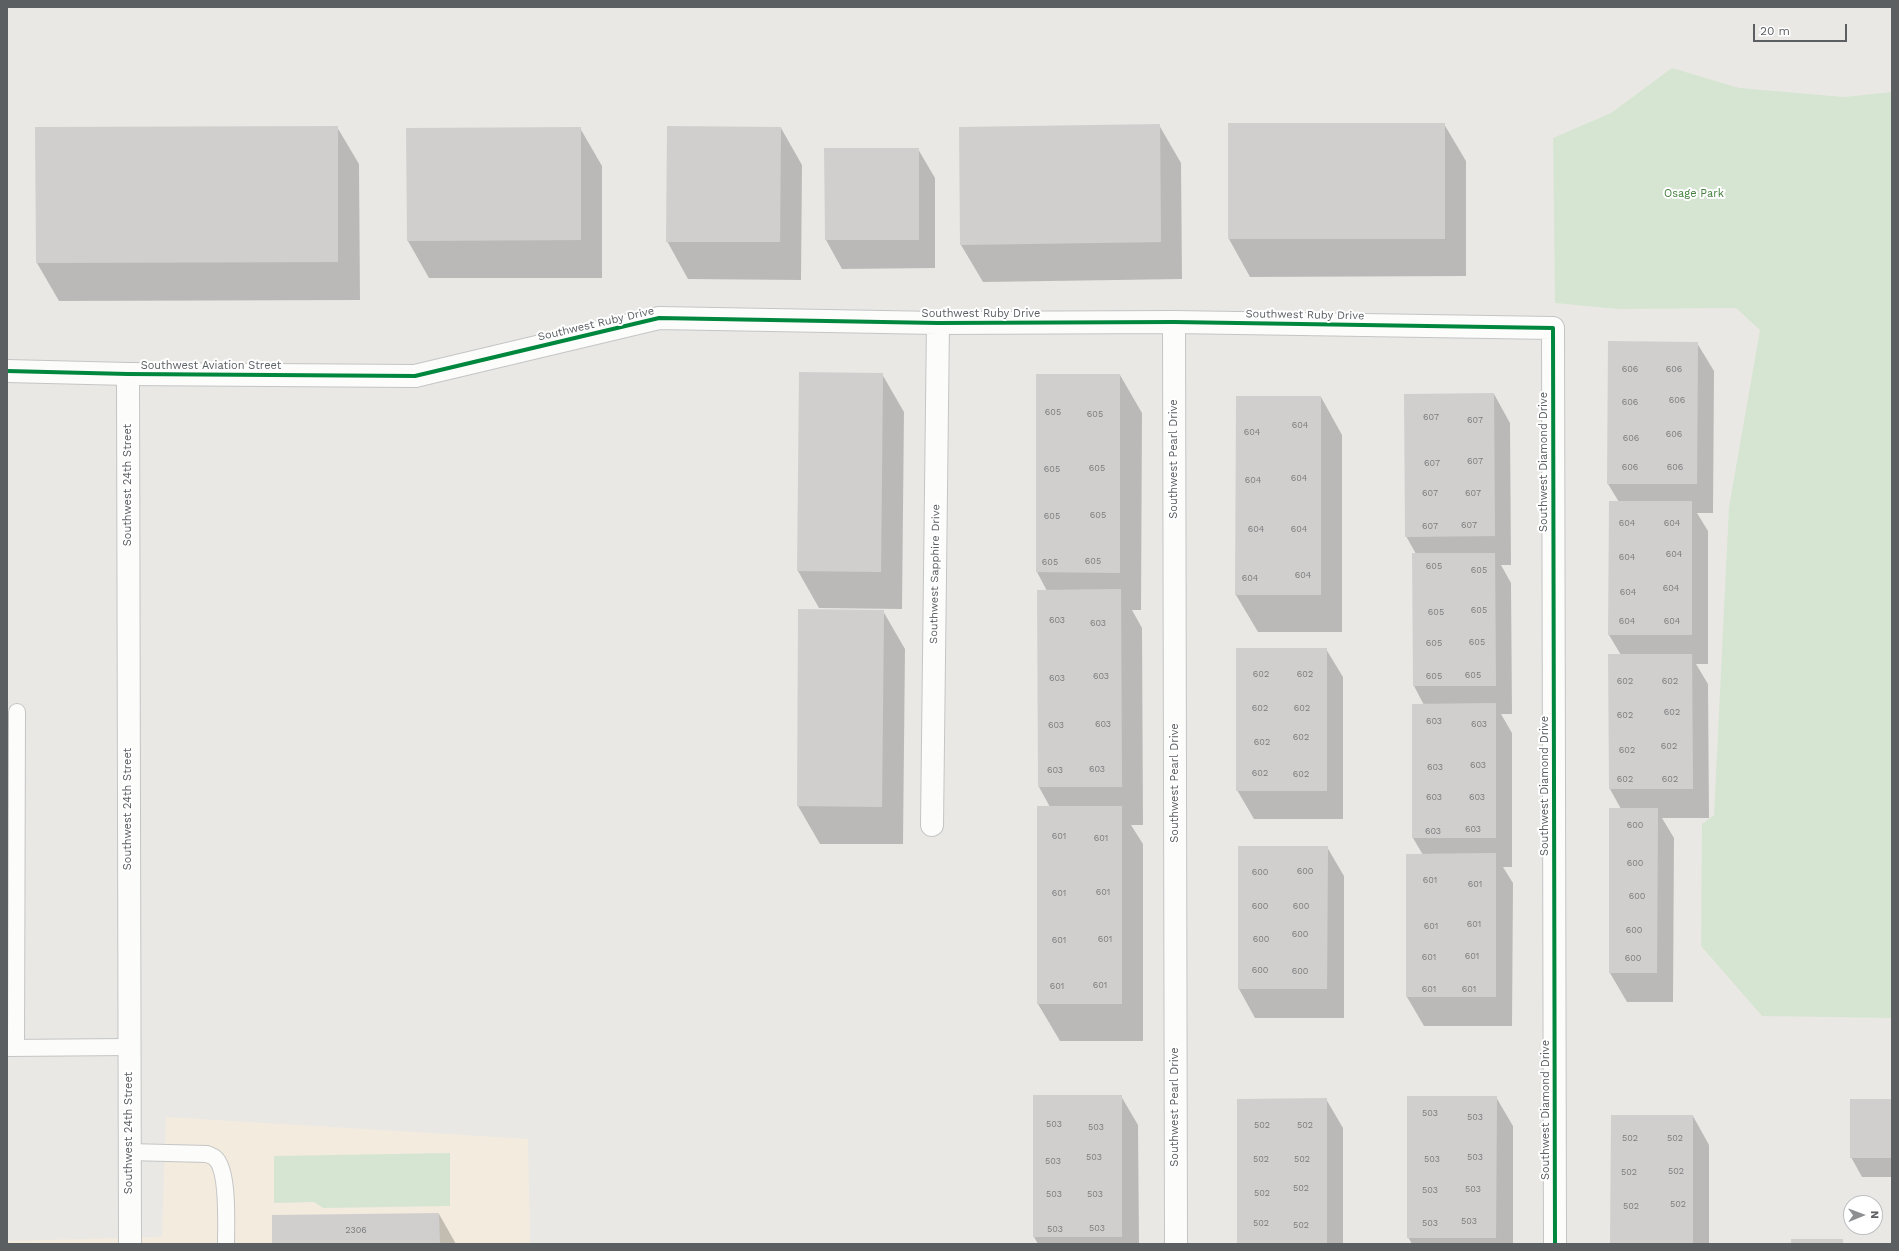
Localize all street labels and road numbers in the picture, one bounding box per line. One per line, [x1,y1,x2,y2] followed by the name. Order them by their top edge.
[537,304,655,344] street label: Southwest Ruby Drive
[922,307,1040,321] street label: Southwest Ruby Drive
[1245,307,1365,323] street label: Southwest Ruby Drive
[141,359,281,373] street label: Southwest Aviation Street
[1537,392,1551,532] street label: Southwest Diamond Drive
[1167,399,1181,519] street label: Southwest Pearl Drive
[121,424,135,546] street label: Southwest 24th Street
[927,504,943,644] street label: Southwest Sapphire Drive
[1538,716,1552,856] street label: Southwest Diamond Drive
[1168,723,1182,843] street label: Southwest Pearl Drive
[121,748,135,870] street label: Southwest 24th Street
[1539,1040,1553,1180] street label: Southwest Diamond Drive
[1168,1047,1182,1167] street label: Southwest Pearl Drive
[122,1072,136,1194] street label: Southwest 24th Street

